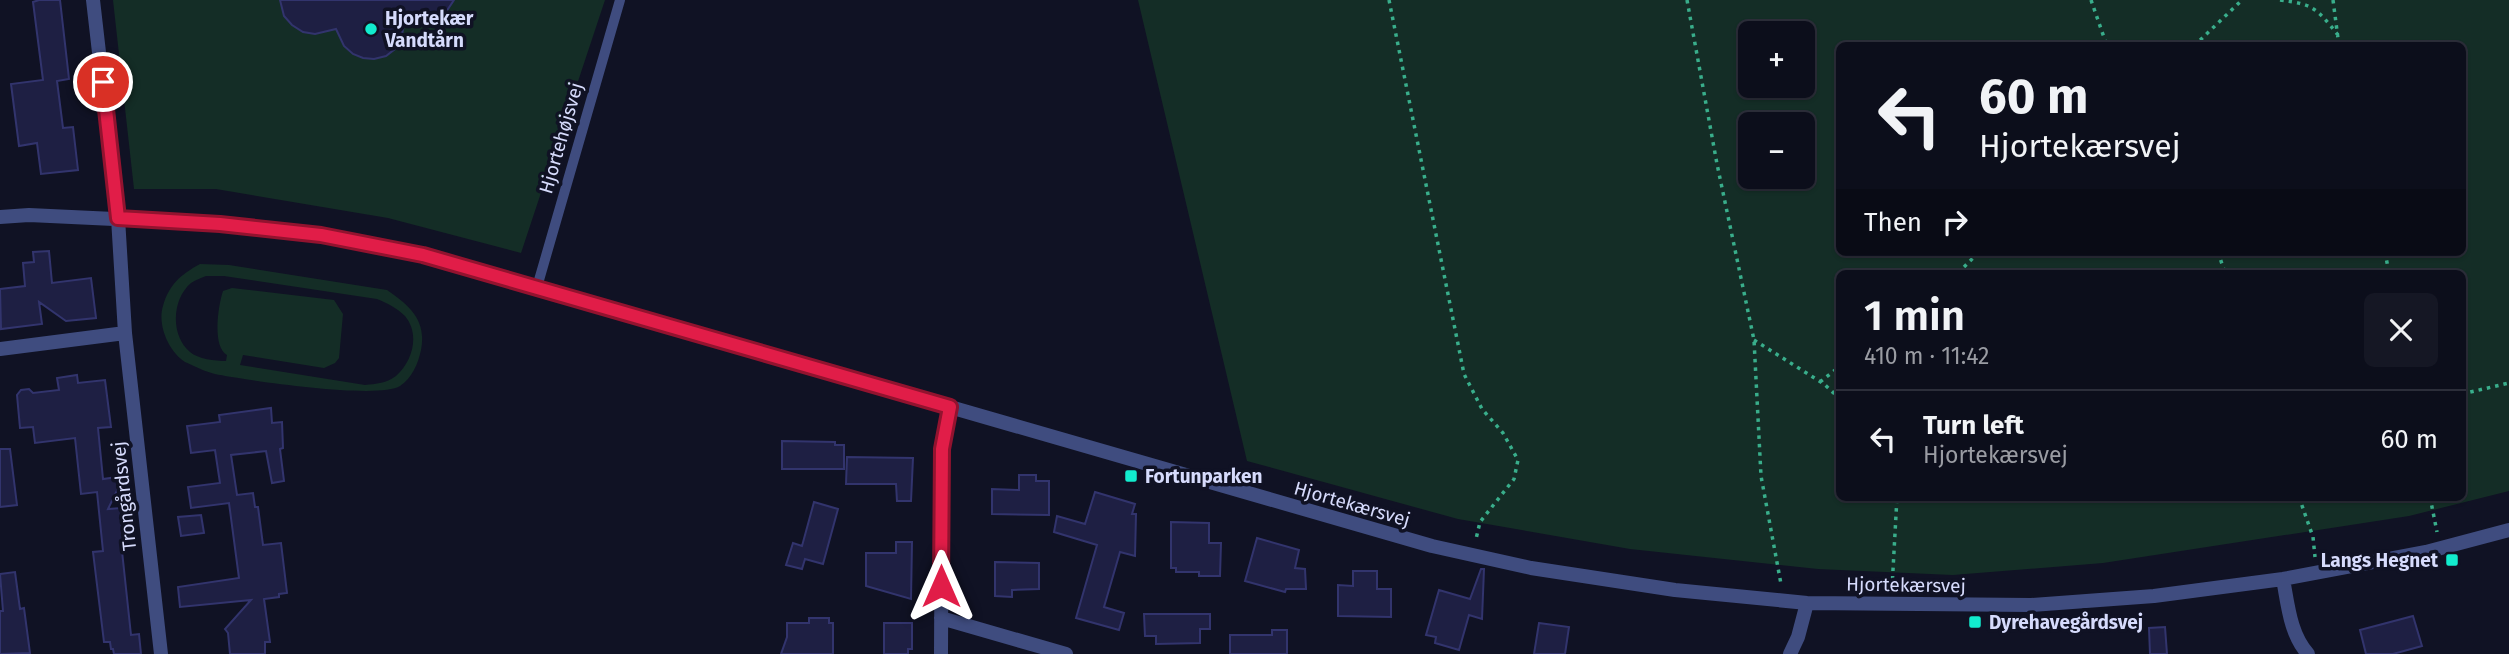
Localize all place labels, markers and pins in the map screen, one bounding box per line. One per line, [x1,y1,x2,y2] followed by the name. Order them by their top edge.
[384,7,474,52] place label: Hjortekær Vandtårn
[363,21,379,37] marker: Hjortekær Vandtårn
[73,52,133,112] pin
[1145,465,1262,488] place label: Fortunparken
[1123,468,1139,484] marker: Fortunparken
[2321,549,2439,572] place label: Langs Hegnet
[2444,552,2460,568] marker: Langs Hegnet
[1989,611,2143,634] place label: Dyrehavegårdsvej
[1967,614,1983,630] marker: Dyrehavegårdsvej

